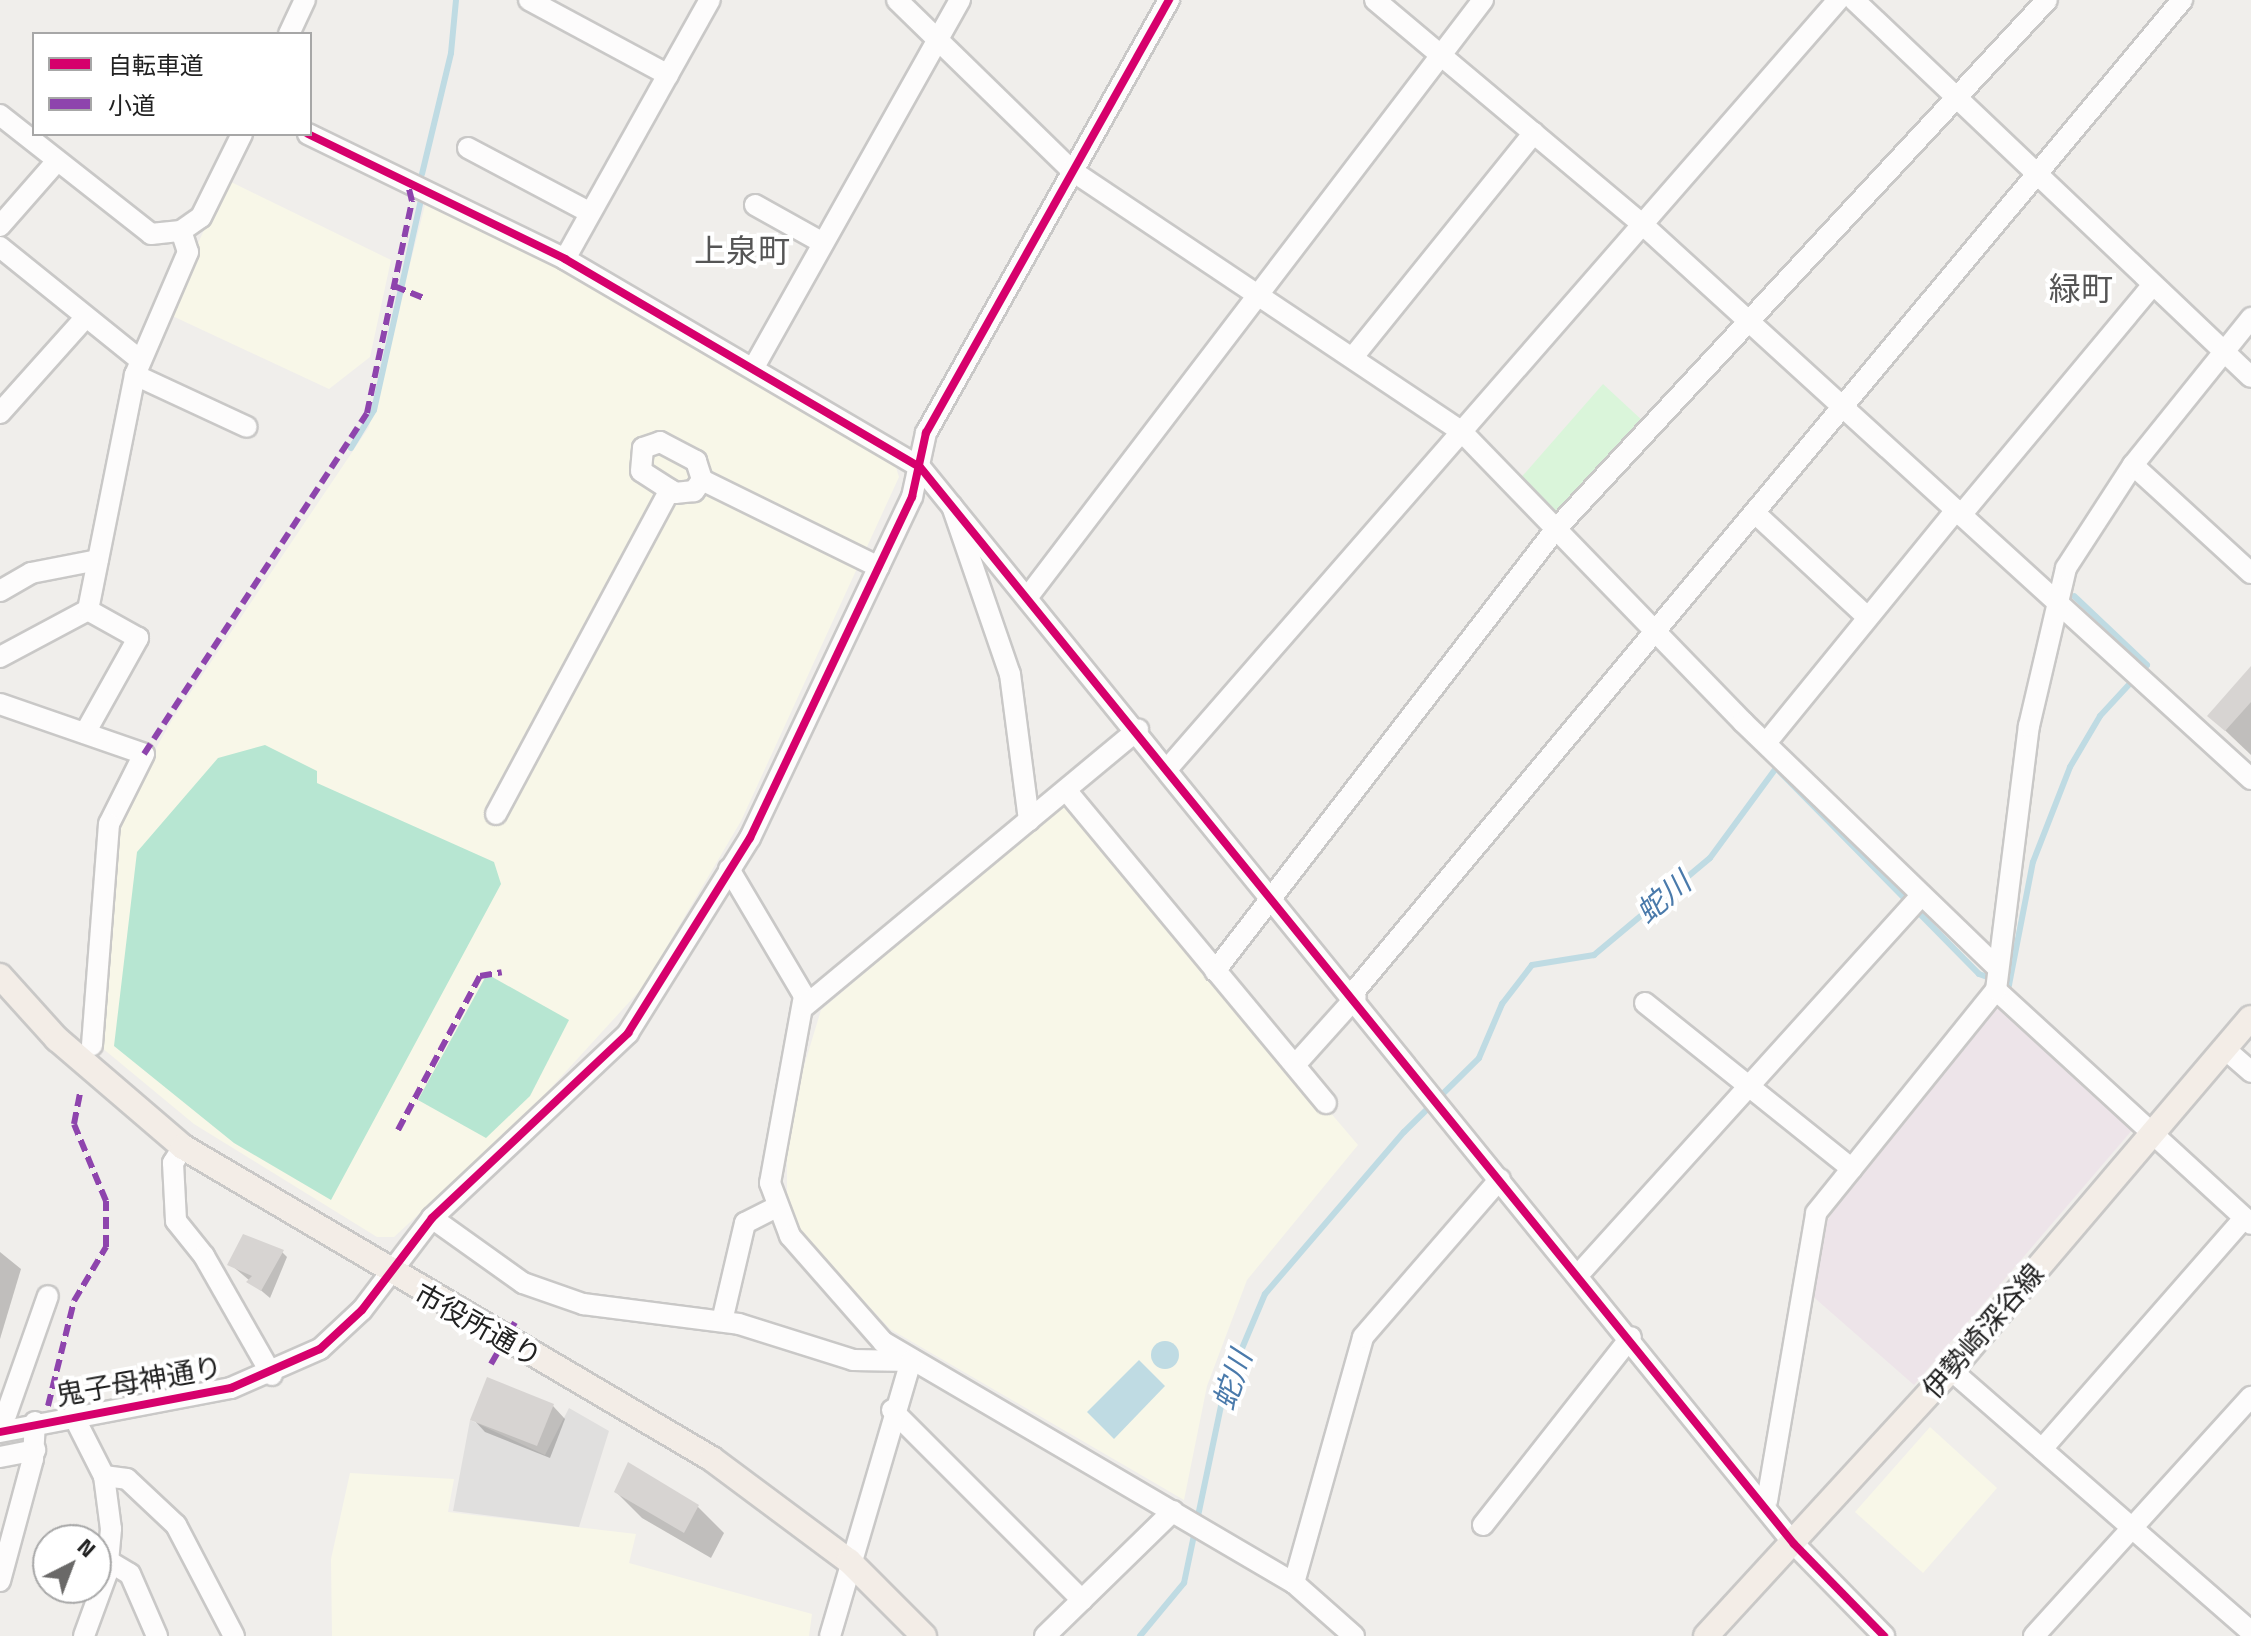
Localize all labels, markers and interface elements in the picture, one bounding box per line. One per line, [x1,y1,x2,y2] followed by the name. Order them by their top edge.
[32,32,312,136] legend
[108,47,204,83] text: 自転車道
[108,87,156,123] text: 小道
[694,231,790,269] district label: 上泉町
[2049,269,2113,307] district label: 緑町
[1628,864,1698,930] water label: 蛇川
[1915,1257,2051,1405] street label: 伊勢崎深谷線
[409,1276,547,1374] street label: 市役所通り
[1205,1346,1259,1414] water label: 蛇川
[53,1350,225,1412] street label: 鬼子母神通り
[32,1524,112,1604] north arrow
[70,1530,104,1565] text: N

